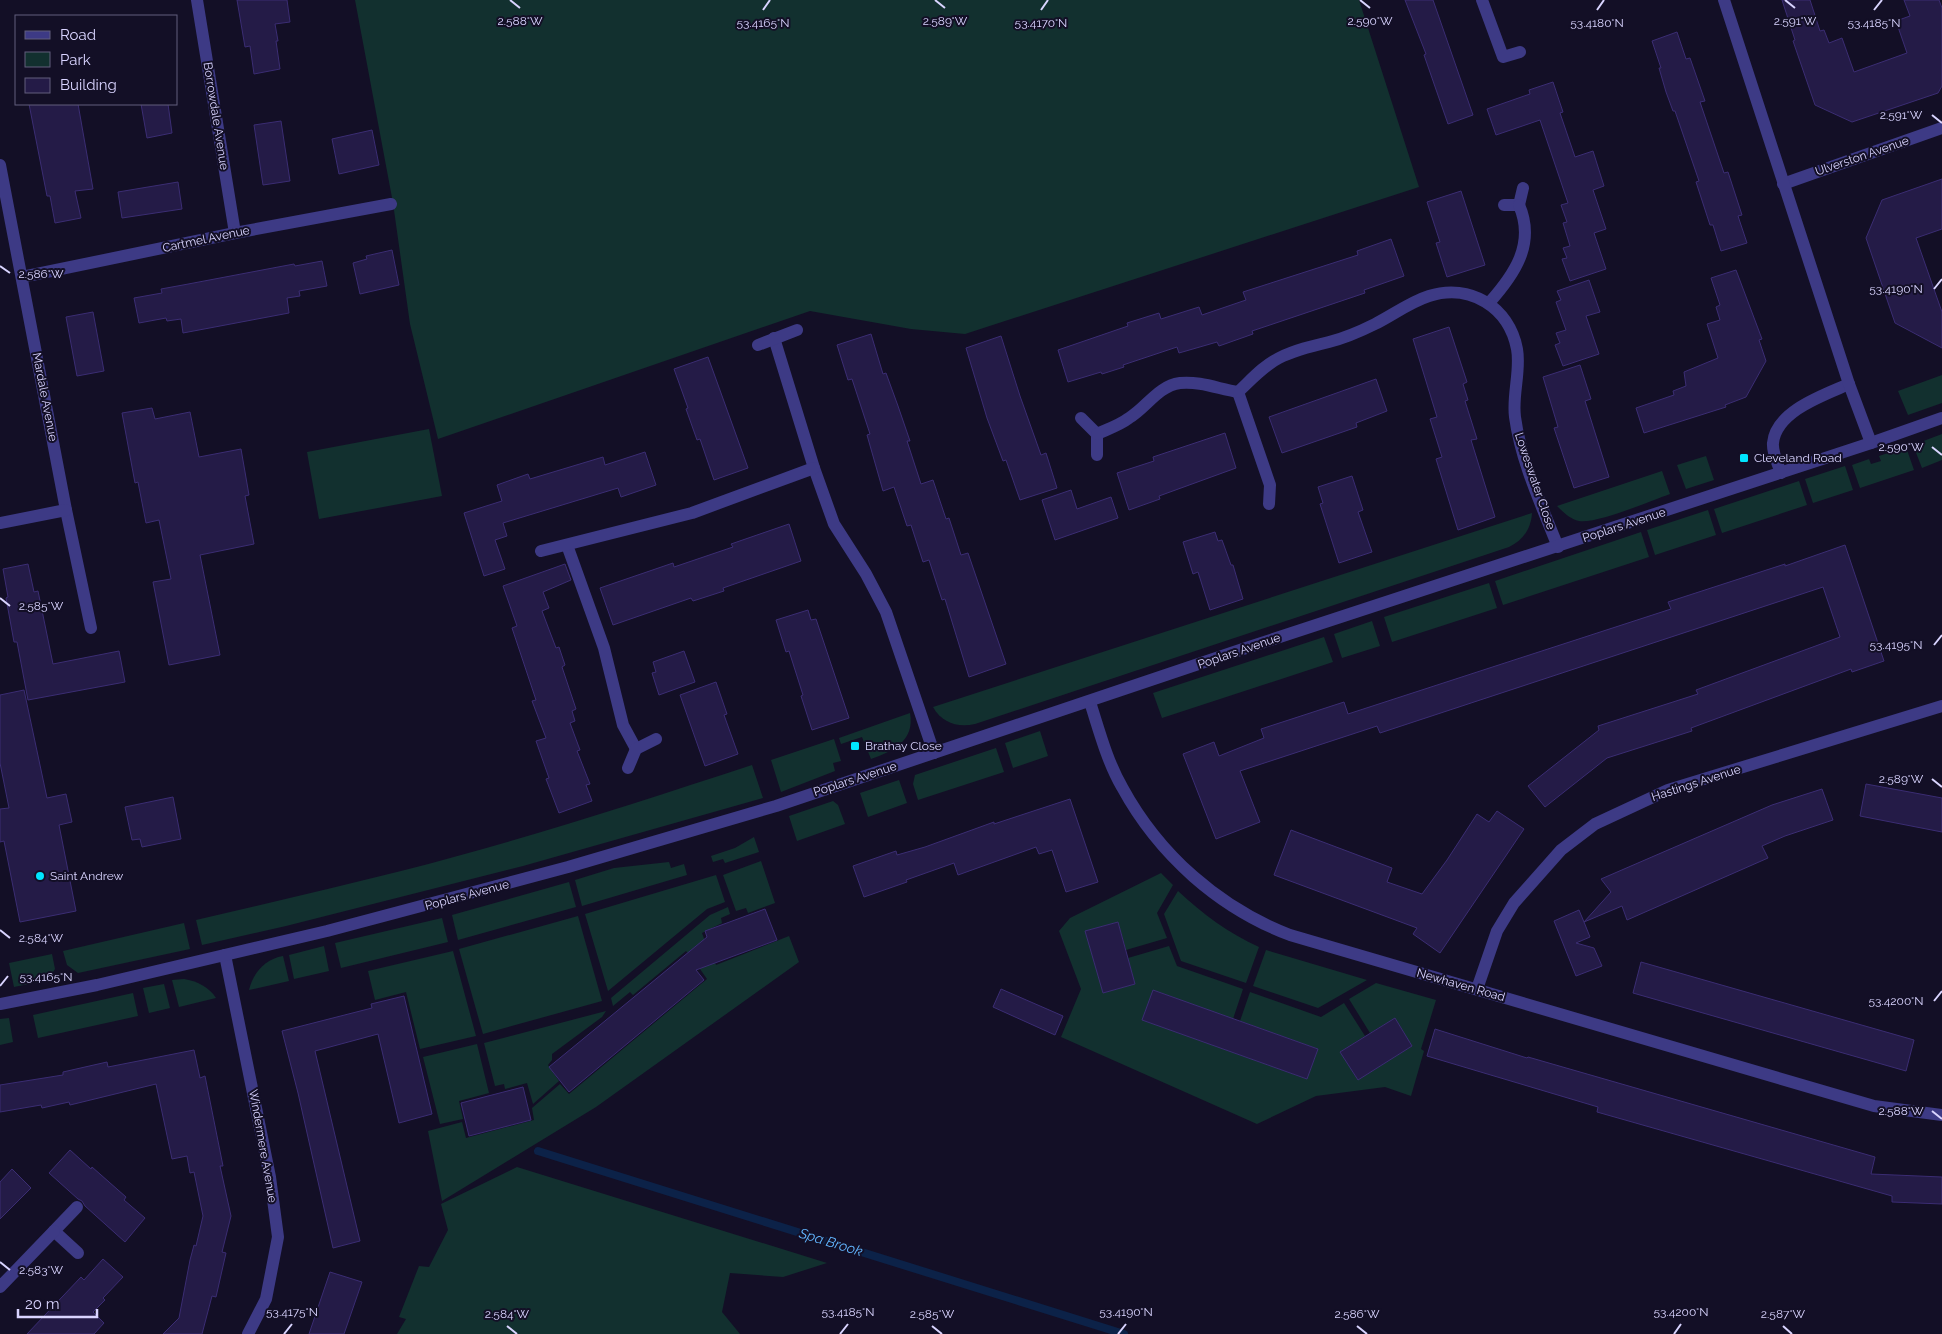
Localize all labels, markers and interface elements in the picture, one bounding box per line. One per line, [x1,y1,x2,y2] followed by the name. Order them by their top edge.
[497,14,543,28] text: 2.588°W
[923,14,968,28] text: 2.589°W
[1348,14,1393,28] text: 2.590°W
[1774,14,1817,28] text: 2.591°W
[15,15,178,105] legend
[736,16,790,30] text: 53.4165°N
[1015,16,1067,30] text: 53.4170°N
[1570,16,1624,30] text: 53.4180°N
[1847,16,1901,30] text: 53.4185°N
[60,26,96,44] text: Road
[60,51,91,69] text: Park
[201,61,231,171] street label: Borrowdale Avenue
[60,76,117,94] text: Building
[1880,108,1923,122] text: 2.591°W
[1813,133,1911,179] street label: Ulverston Avenue
[161,223,251,255] street label: Cartmel Avenue
[18,267,64,281] text: 2.586°W
[1869,282,1923,296] text: 53.4190°N
[30,351,60,443] street label: Mardale Avenue
[1512,431,1558,531] street label: Loweswater Close
[1879,440,1924,454] text: 2.590°W
[1754,451,1842,465] place label: Cleveland Road
[1738,452,1750,464] marker: Cleveland Road
[1581,505,1667,545] street label: Poplars Avenue
[19,599,64,613] text: 2.585°W
[1196,630,1282,672] street label: Poplars Avenue
[1870,638,1922,652] text: 53.4195°N
[865,739,942,753] place label: Brathay Close
[849,740,861,752] marker: Brathay Close
[812,759,898,799] street label: Poplars Avenue
[1650,762,1742,804] street label: Hastings Avenue
[1879,772,1924,786] text: 2.589°W
[50,869,124,883] place label: Saint Andrew
[34,870,46,882] marker: Saint Andrew
[423,877,511,913] street label: Poplars Avenue
[19,931,64,945] text: 2.584°W
[1415,966,1507,1004] street label: Newhaven Road
[19,970,73,984] text: 53.4165°N
[1869,994,1923,1008] text: 53.4200°N
[246,1088,280,1204] street label: Windermere Avenue
[1878,1104,1924,1118] text: 2.588°W
[796,1224,865,1259] water label: Spa Brook
[19,1263,63,1277] text: 2.583°W
[18,1286,96,1318] scale bar
[25,1295,60,1313] text: 20 m
[266,1305,318,1319] text: 53.4175°N
[821,1305,875,1319] text: 53.4185°N
[1099,1305,1153,1319] text: 53.4190°N
[1654,1305,1708,1319] text: 53.4200°N
[485,1307,530,1321] text: 2.584°W
[910,1307,955,1321] text: 2.585°W
[1334,1307,1380,1321] text: 2.586°W
[1761,1307,1806,1321] text: 2.587°W

